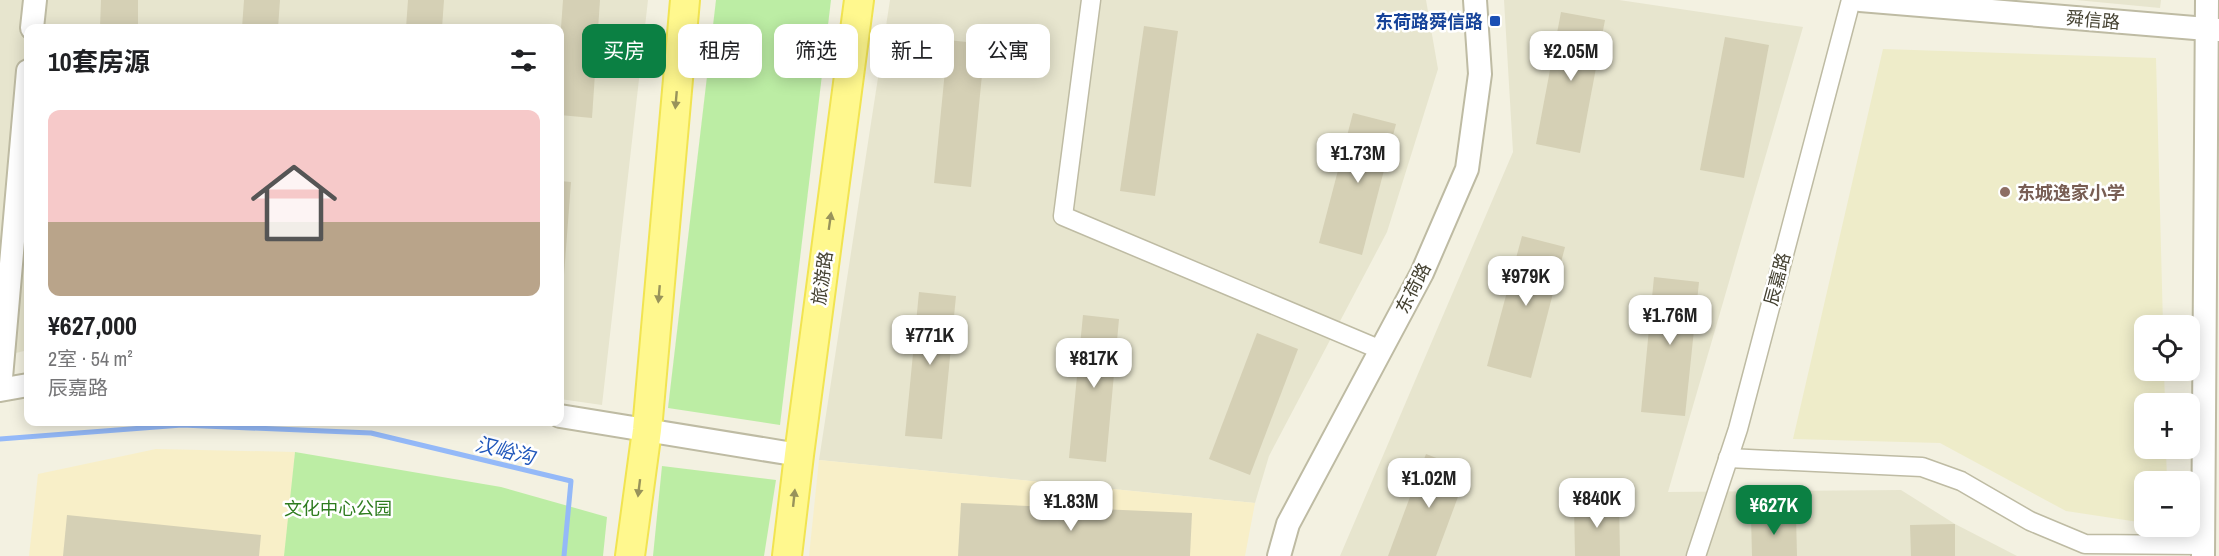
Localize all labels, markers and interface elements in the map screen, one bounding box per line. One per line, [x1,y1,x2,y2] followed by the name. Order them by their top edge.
[2065,5,2121,35] street label: 舜信路
[1375,9,1483,34] place label: 东荷路舜信路
[1488,14,1502,28] marker: 东荷路舜信路
[582,24,666,78] chip: 买房
[678,24,762,78] chip: 租房
[774,24,858,78] chip: 筛选
[870,24,954,78] chip: 新上
[966,24,1050,78] chip: 公寓
[1522,31,1620,82] pin: ¥2.05M
[1544,37,1598,64] text: ¥2.05M
[48,44,150,79] text: 10套房源
[507,44,540,77] icon: filters
[671,91,681,110] one-way arrow
[1309,133,1407,184] pin: ¥1.73M
[1331,139,1385,166] text: ¥1.73M
[240,149,348,257] icon: home
[2017,180,2125,205] place label: 东城逸家小学
[1998,185,2012,199] marker: 东城逸家小学
[825,212,834,231] one-way arrow
[806,250,838,306] street label: 旅游路
[1758,250,1796,308] street label: 辰嘉路
[1484,256,1568,307] pin: ¥979K
[1390,258,1436,318] street label: 东荷路
[1502,262,1550,289] text: ¥979K
[654,285,664,304] one-way arrow
[1621,295,1719,346] pin: ¥1.76M
[1643,301,1697,328] text: ¥1.76M
[48,308,137,343] text: ¥627,000
[888,315,972,366] pin: ¥771K
[2134,315,2200,537] map controls
[2134,315,2200,381] button: locate
[906,321,954,348] text: ¥771K
[1052,338,1136,389] pin: ¥817K
[1070,344,1118,371] text: ¥817K
[48,345,133,372] text: 2室 · 54 m²
[48,374,108,401] text: 辰嘉路
[2134,393,2200,459] button: +
[473,430,539,471] water label: 汉峪沟
[1380,458,1478,509] pin: ¥1.02M
[1402,464,1456,491] text: ¥1.02M
[2134,471,2200,537] button: −
[1555,478,1639,529] pin: ¥840K
[634,479,644,498] one-way arrow
[1022,481,1120,532] pin: ¥1.83M
[1573,484,1621,511] text: ¥840K
[1732,485,1816,536] pin: ¥627K
[1044,487,1098,514] text: ¥1.83M
[789,488,799,507] one-way arrow
[1750,491,1798,518] text: ¥627K
[284,496,392,521] park label: 文化中心公园

